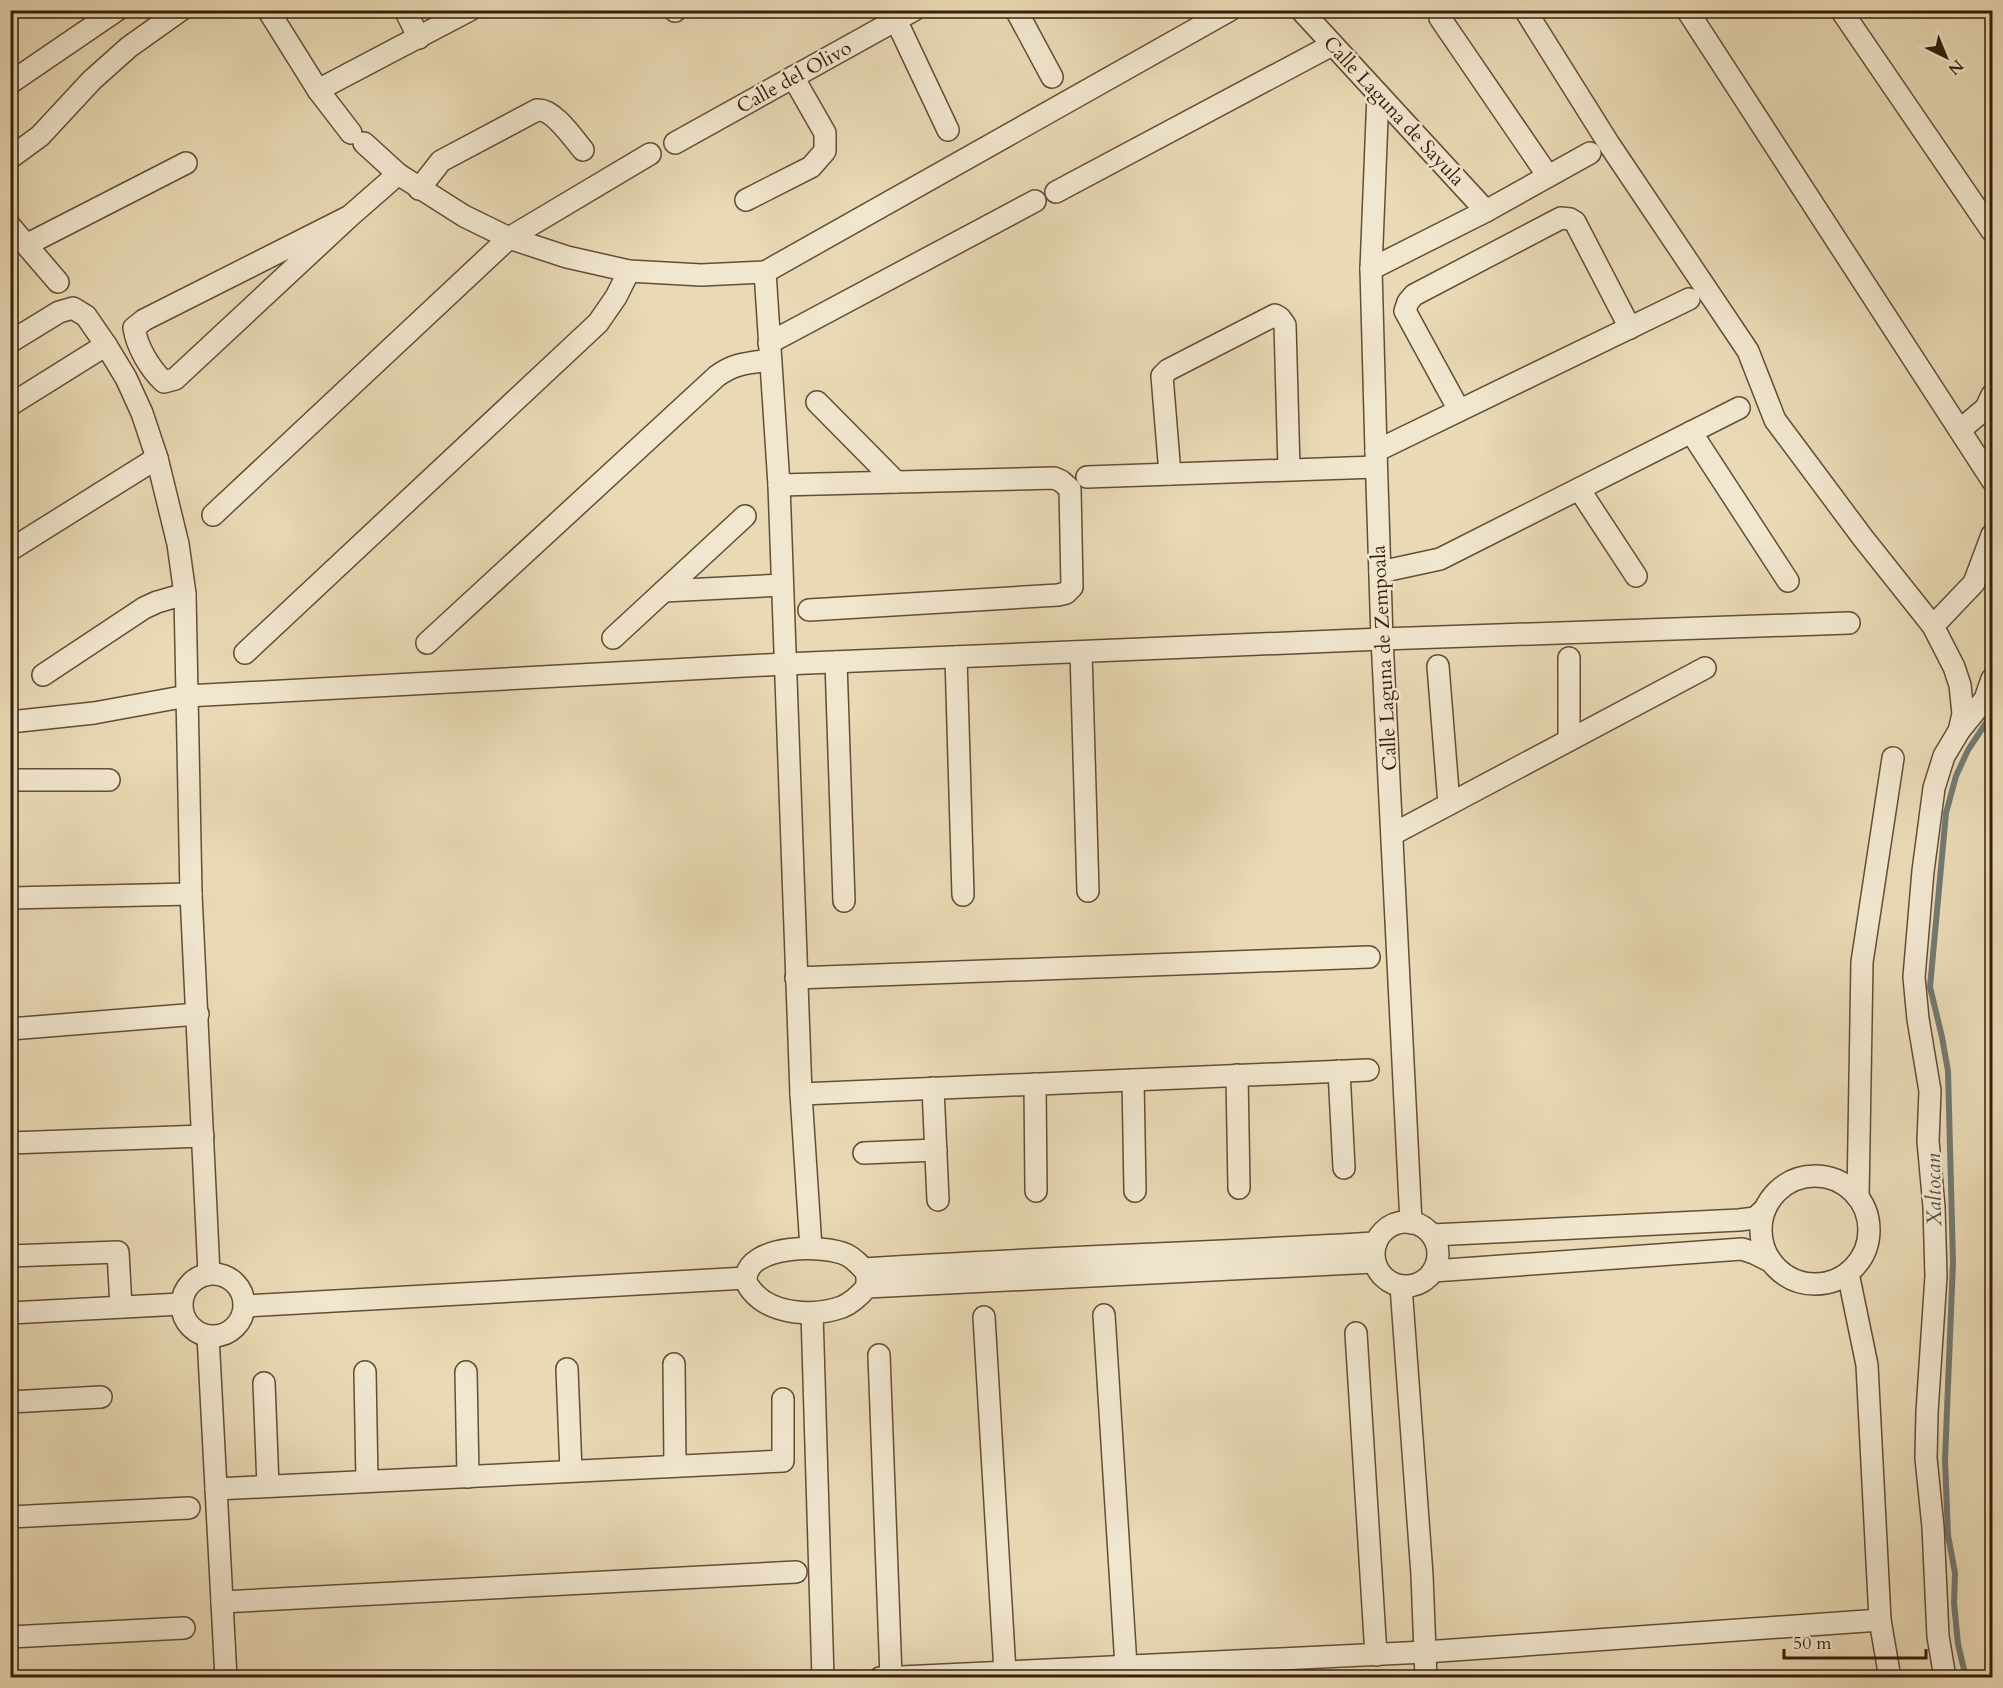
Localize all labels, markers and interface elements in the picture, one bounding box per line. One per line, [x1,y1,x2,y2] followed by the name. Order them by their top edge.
[1916,27,1976,87] north arrow
[1317,30,1471,192] street label: Calle Laguna de Sayula
[732,34,857,120] street label: Calle del Olivo
[1943,54,1968,80] text: N
[1365,544,1403,772] street label: Calle Laguna de Zempoala
[1919,1152,1949,1227] water label: Xaltocan
[1784,1622,1926,1660] scale bar
[1793,1631,1832,1656] text: 50 m

